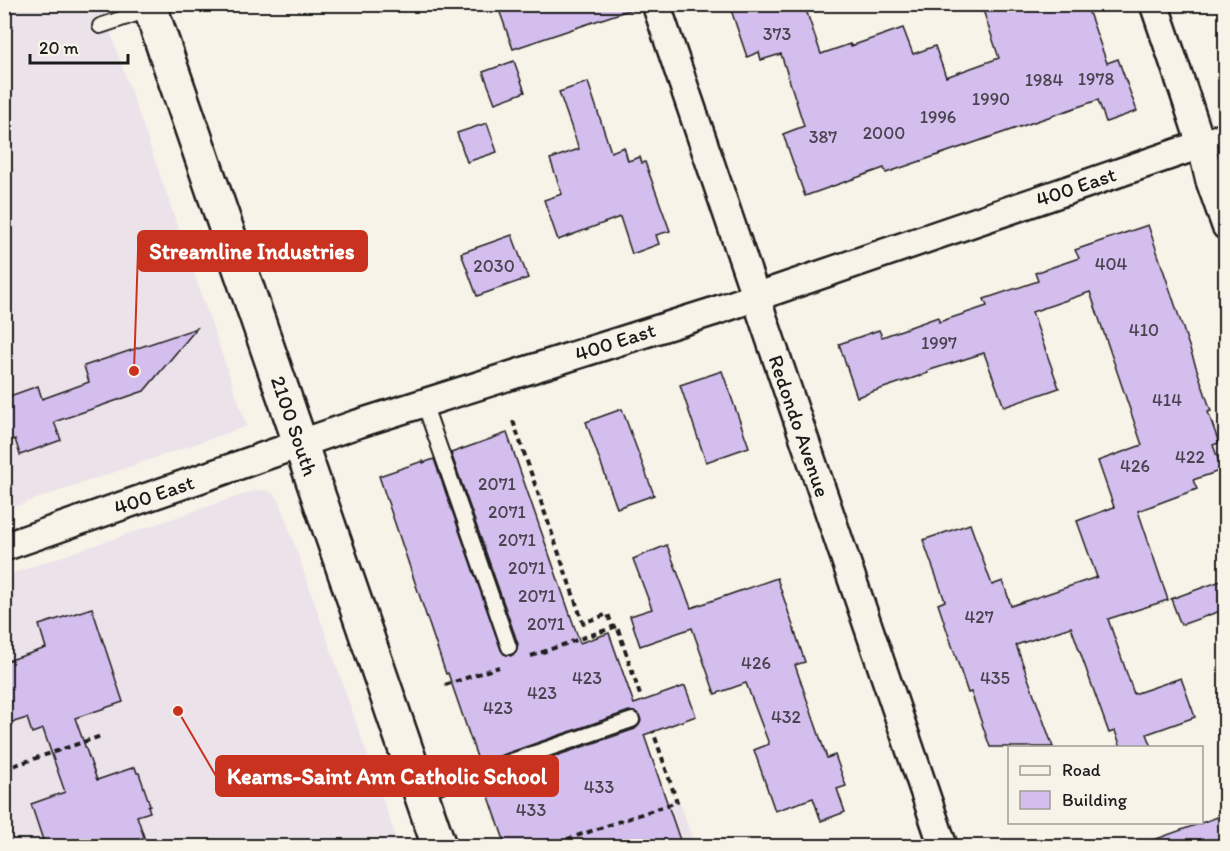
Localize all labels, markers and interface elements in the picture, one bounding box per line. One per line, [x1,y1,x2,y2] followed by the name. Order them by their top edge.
[763,23,791,45] house number: 373
[30,27,128,65] scale bar
[39,37,79,59] text: 20 m
[1078,68,1114,90] house number: 1978
[1025,69,1063,91] house number: 1984
[972,88,1010,110] house number: 1990
[920,106,956,128] house number: 1996
[863,122,905,144] house number: 2000
[809,126,837,148] house number: 387
[1033,161,1119,212] street label: 400 East
[138,231,367,271] callout: Streamline Industries
[149,238,355,265] text: Streamline Industries
[1095,253,1128,275] house number: 404
[473,255,515,277] house number: 2030
[572,317,658,366] street label: 400 East
[1129,319,1159,341] house number: 410
[921,332,957,354] house number: 1997
[763,352,835,500] street label: Redondo Avenue
[266,373,323,479] street label: 2100 South
[1152,389,1182,411] house number: 414
[1175,446,1205,468] house number: 422
[1120,455,1150,477] house number: 426
[111,469,197,520] street label: 400 East
[478,473,516,495] house number: 2071
[488,501,526,523] house number: 2071
[498,529,536,551] house number: 2071
[508,557,546,579] house number: 2071
[518,585,556,607] house number: 2071
[964,606,994,628] house number: 427
[527,613,565,635] house number: 2071
[741,652,771,674] house number: 426
[572,667,602,689] house number: 423
[980,667,1010,689] house number: 435
[527,682,557,704] house number: 423
[483,697,513,719] house number: 423
[771,706,802,728] house number: 432
[1008,746,1203,824] legend
[216,756,558,796] callout: Kearns-Saint Ann Catholic School
[1062,759,1101,781] text: Road
[227,763,548,790] text: Kearns-Saint Ann Catholic School
[584,776,614,798] house number: 433
[1062,789,1128,811] text: Building
[516,799,546,821] house number: 433

